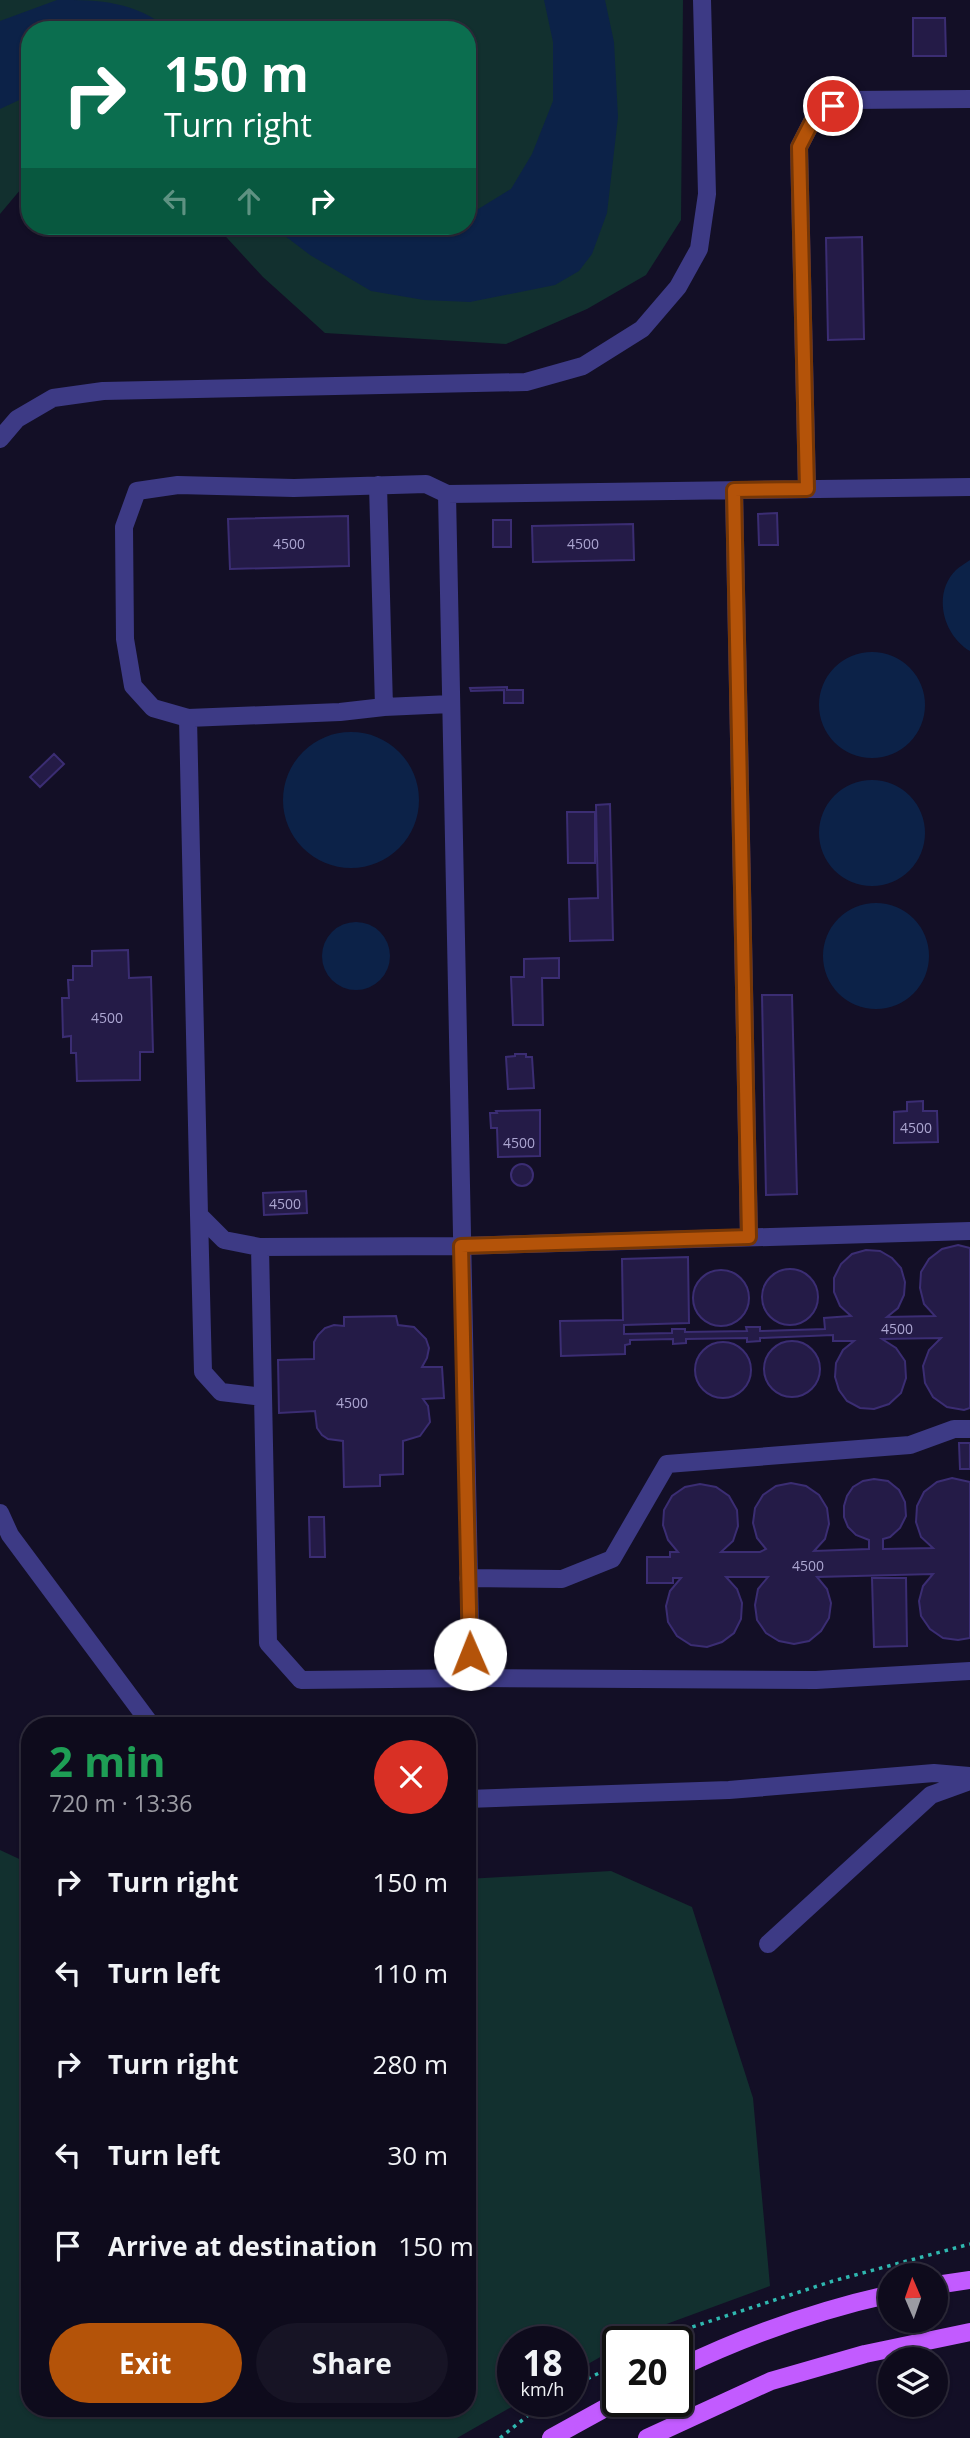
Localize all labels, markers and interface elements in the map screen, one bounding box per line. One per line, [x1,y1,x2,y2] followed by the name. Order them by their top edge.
[164,40,309,106] text: 150 m
[49,49,140,140] icon: right
[803,76,863,136] pin
[814,87,852,125] icon: arrive
[164,103,312,146] text: Turn right
[157,182,195,220] icon: left
[230,182,268,220] icon: ahead
[303,182,341,220] icon: right
[273,534,305,553] house number: 4500
[567,534,599,553] house number: 4500
[91,1008,123,1027] house number: 4500
[900,1118,932,1137] house number: 4500
[503,1133,535,1152] house number: 4500
[269,1194,301,1213] house number: 4500
[881,1319,913,1338] house number: 4500
[336,1393,368,1412] house number: 4500
[792,1556,824,1575] house number: 4500
[433,1617,507,1691] position arrow
[49,1732,166,1789] text: 2 min
[374,1740,448,1814] button: close
[49,1787,192,1819] text: 720 m · 13:36
[49,1863,87,1901] icon: right
[108,1864,239,1900] text: Turn right
[373,1864,448,1900] text: 150 m
[49,1954,87,1992] icon: left
[108,1955,220,1991] text: Turn left
[373,1955,448,1991] text: 110 m
[49,2045,87,2083] icon: right
[108,2046,239,2082] text: Turn right
[373,2046,448,2082] text: 280 m
[49,2136,87,2174] icon: left
[108,2137,220,2173] text: Turn left
[387,2137,448,2173] text: 30 m
[49,2227,87,2265] icon: arrive
[108,2228,377,2264] text: Arrive at destination
[398,2228,474,2264] text: 150 m
[878,2263,948,2333] north arrow
[878,2263,948,2417] map controls
[49,2323,242,2403] button: Exit
[256,2323,448,2403] button: Share
[602,2326,693,2417] speed limit sign: 20
[522,2339,563,2386] text: 18
[878,2347,948,2417] button: layers
[521,2377,564,2401] text: km/h

